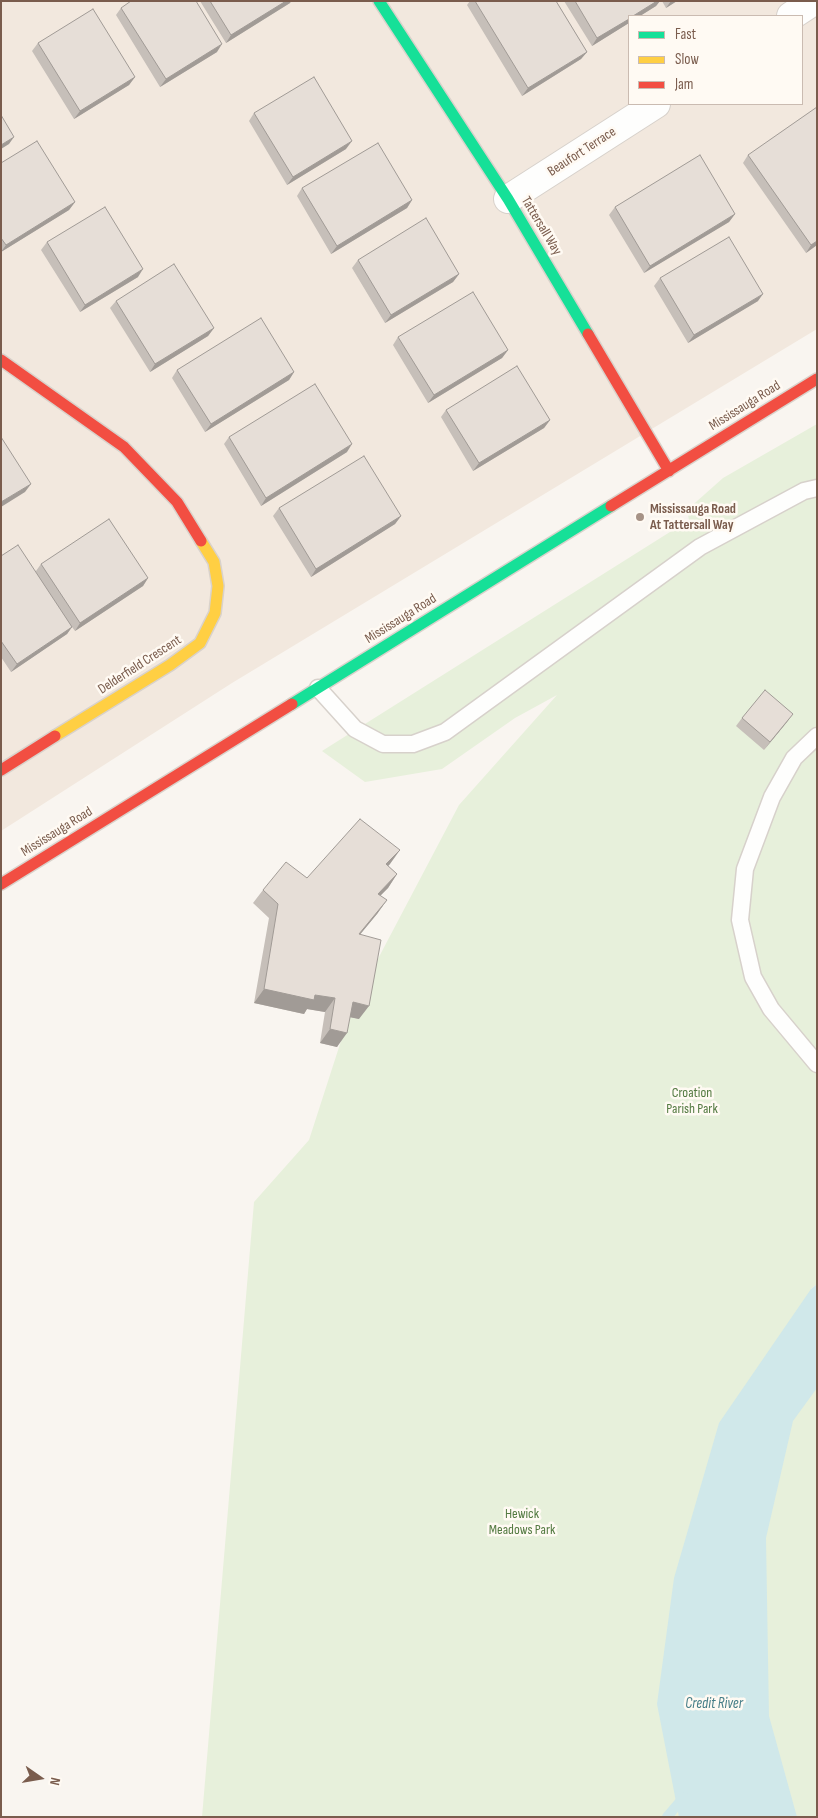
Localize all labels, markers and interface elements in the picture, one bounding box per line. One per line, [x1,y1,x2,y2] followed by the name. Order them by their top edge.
[628,15,803,105] legend
[675,25,696,44] text: Fast
[675,50,699,69] text: Slow
[675,75,693,94] text: Jam
[545,124,619,180] street label: Beaufort Terrace
[517,194,565,258] street label: Tattersall Way
[706,377,784,435] street label: Mississauga Road
[650,501,736,534] place label: Mississauga Road At Tattersall Way
[634,511,646,523] marker: Mississauga Road At Tattersall Way
[362,590,440,648] street label: Mississauga Road
[95,632,185,698] street label: Delderfield Crescent
[18,803,96,861] street label: Mississauga Road
[666,1085,718,1118] park label: Croation Parish Park
[489,1506,555,1538] park label: Hewick Meadows Park
[685,1695,743,1713] water label: Credit River
[15,1753,65,1803] north arrow
[46,1776,64,1787] text: N

